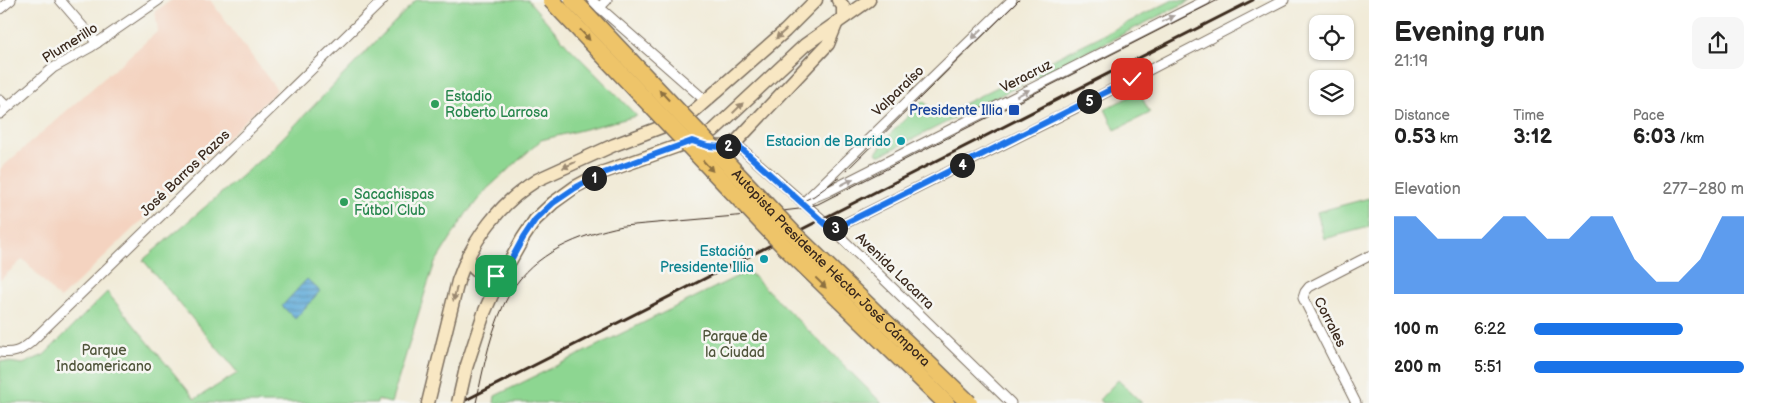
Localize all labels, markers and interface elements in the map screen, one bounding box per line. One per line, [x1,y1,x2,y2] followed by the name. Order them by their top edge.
[1161,15,1176,23] one-way arrow
[1309,15,1354,115] map controls
[1309,15,1354,60] button: locate
[1394,16,1545,49] text: Evening run
[1692,17,1744,69] button: share
[39,19,101,67] street label: Plumerillo
[775,28,787,40] one-way arrow
[971,28,983,40] one-way arrow
[579,29,591,41] one-way arrow
[1394,52,1428,71] text: 21:19
[997,56,1055,96] street label: Veracruz
[1111,58,1153,100] pin
[869,62,928,120] street label: Valparaíso
[1118,65,1146,93] icon: check
[1309,70,1354,115] button: layers
[445,88,548,121] place label: Estadio Roberto Larrosa
[1076,88,1102,114] pin: 5
[1016,89,1031,97] one-way arrow
[658,90,670,102] one-way arrow
[1085,93,1094,110] text: 5
[429,98,441,110] marker: Estadio Roberto Larrosa
[732,102,744,114] one-way arrow
[909,102,1003,119] place label: Presidente Illia
[1007,103,1021,117] marker: Presidente Illia
[1394,107,1450,124] text: Distance
[1513,107,1544,124] text: Time
[1633,107,1665,124] text: Pace
[1394,124,1436,149] text: 0.53
[1513,124,1552,149] text: 3:12
[1633,124,1676,149] text: 6:03
[137,126,233,220] street label: José Barros Pazos
[1436,130,1458,147] text: km
[1676,130,1704,147] text: /km
[766,133,891,150] place label: Estacion de Barrido
[716,134,740,158] pin: 2
[895,135,907,147] marker: Estacion de Barrido
[724,138,733,155] text: 2
[950,152,974,178] pin: 4
[958,157,967,174] text: 4
[702,160,714,172] one-way arrow
[562,161,576,169] one-way arrow
[729,165,934,370] street label: Autopista Presidente Héctor José Cámpora
[582,166,606,190] pin: 1
[592,170,597,187] text: 1
[840,178,854,186] one-way arrow
[1394,180,1461,199] text: Elevation
[1663,180,1744,199] text: 277–280 m
[354,186,434,219] place label: Sacachispas Fútbol Club
[338,196,350,208] marker: Sacachispas Fútbol Club
[822,216,848,240] pin: 3
[831,220,840,237] text: 3
[852,229,938,313] street label: Avenida Lacarra
[660,243,754,276] place label: Estación Presidente Illia
[758,253,770,265] marker: Estación Presidente Illia
[475,255,517,297] pin
[482,262,510,290] icon: arrive
[815,276,827,288] one-way arrow
[451,287,459,302] one-way arrow
[1310,294,1350,350] street label: Corrales
[1394,320,1439,339] text: 100 m
[1474,320,1506,339] text: 6:22
[702,328,768,361] park label: Parque de la Ciudad
[56,342,152,375] park label: Parque Indoamericano
[1394,358,1441,377] text: 200 m
[1474,358,1502,377] text: 5:51

